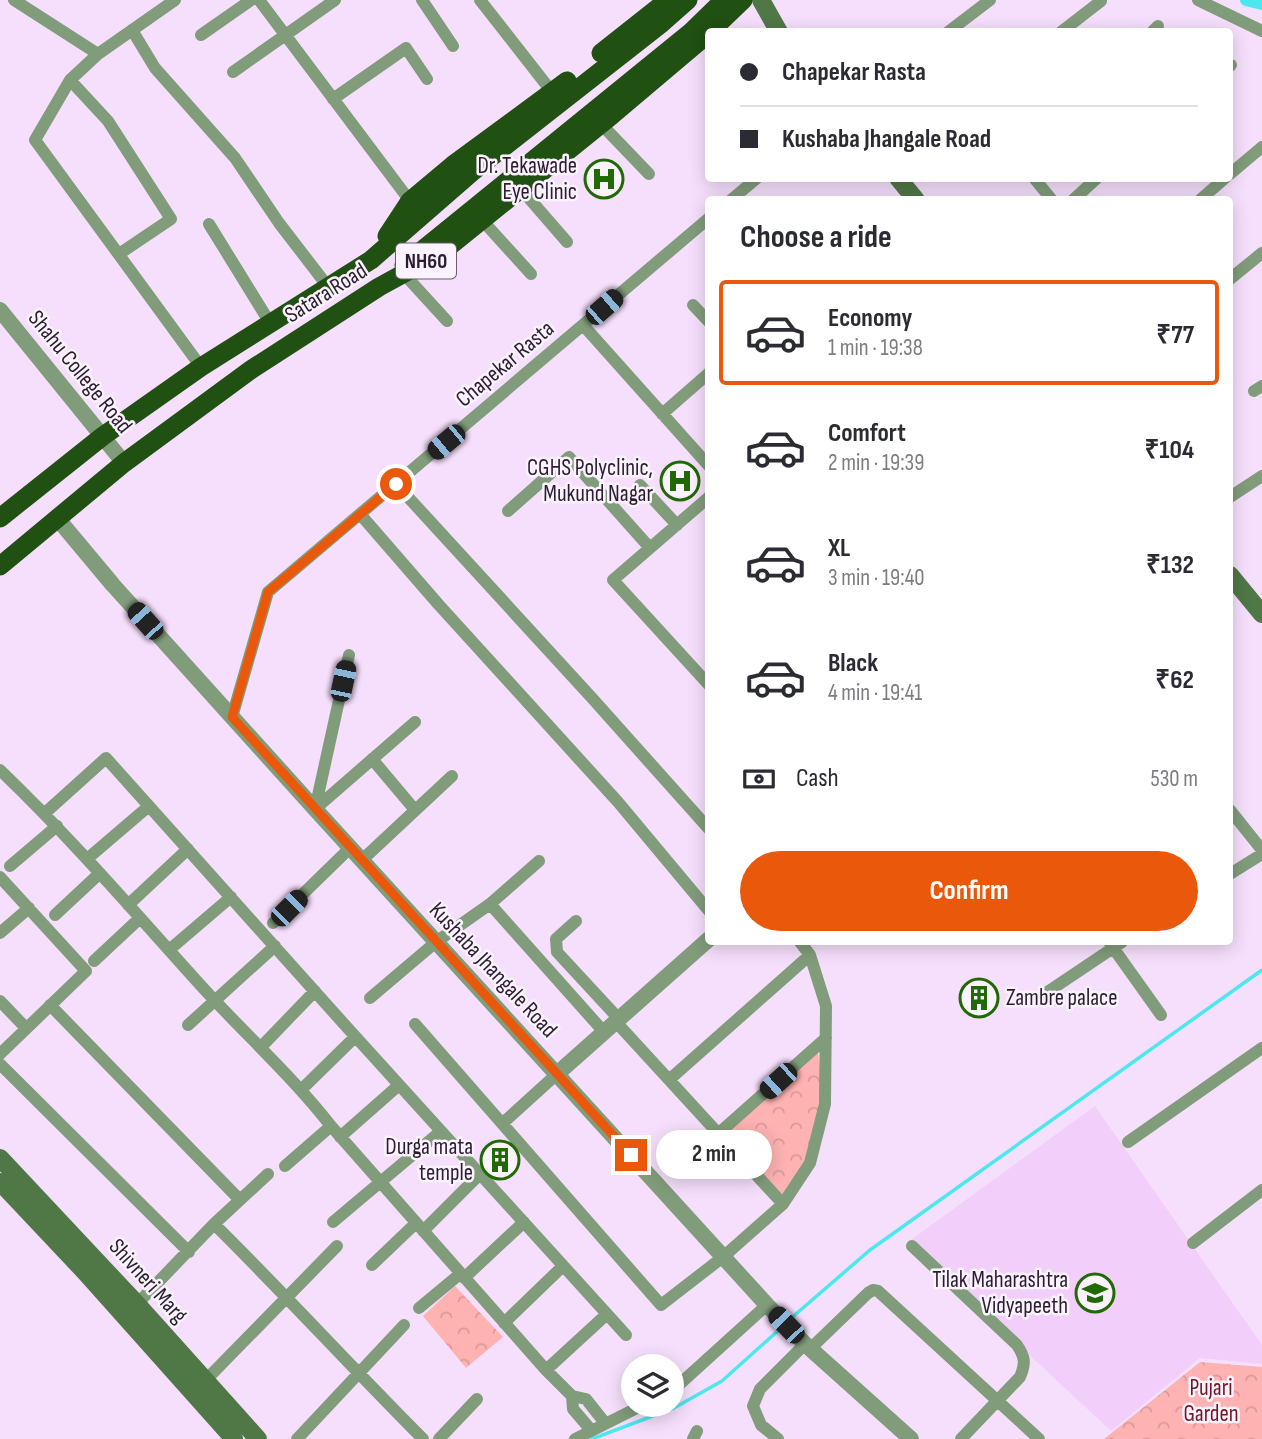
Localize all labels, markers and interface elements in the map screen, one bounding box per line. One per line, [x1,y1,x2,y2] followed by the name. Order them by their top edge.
[782,57,926,88] text: Chapekar Rasta
[782,124,991,155] text: Kushaba Jhangale Road
[478,152,577,206] place label: Dr. Tekawade Eye Clinic
[583,158,625,200] hospital icon: Dr. Tekawade Eye Clinic
[740,218,892,257] text: Choose a ride
[396,244,456,278] road number: NH60
[280,257,372,329] street label: Satara Road
[582,285,627,329] car
[744,301,807,364] icon: car
[828,303,912,334] text: Economy
[22,305,138,439] street label: Shahu College Road
[450,315,560,413] street label: Chapekar Rasta
[1156,320,1194,351] text: ₹77
[828,334,923,362] text: 1 min · 19:38
[744,416,807,479] icon: car
[828,418,906,449] text: Comfort
[424,420,469,464] car
[1144,435,1194,466] text: ₹104
[828,449,924,477] text: 2 min · 19:39
[527,454,653,508] place label: CGHS Polyclinic, Mukund Nagar
[659,460,701,502] hospital icon: CGHS Polyclinic, Mukund Nagar
[380,468,412,500] route start
[744,531,807,594] icon: car
[828,533,850,564] text: XL
[1146,550,1194,581] text: ₹132
[828,564,925,592] text: 3 min · 19:40
[124,598,167,644] car
[744,646,807,709] icon: car
[828,648,878,679] text: Black
[329,658,358,704] car
[1155,665,1194,696] text: ₹62
[828,679,922,707] text: 4 min · 19:41
[740,760,778,798] icon: cash
[796,763,839,794] text: Cash
[1150,765,1198,793] text: 530 m
[740,851,1198,931] button: Confirm
[267,886,312,930] car
[423,896,563,1044] street label: Kushaba Jhangale Road
[958,977,1000,1019] building icon: Zambre palace
[1006,984,1117,1012] place label: Zambre palace
[756,1059,801,1103] car
[656,1130,771,1180] callout: 2 min
[385,1133,473,1187] place label: Durga mata temple
[479,1139,521,1181] building icon: Durga mata temple
[615,1139,647,1171] route end
[692,1140,736,1168] text: 2 min
[103,1233,193,1329] street label: Shivneri Marg
[932,1266,1068,1320] place label: Tilak Maharashtra Vidyapeeth
[1074,1272,1116,1314] school or university icon: Tilak Maharashtra Vidyapeeth
[764,1303,809,1347] car
[621,1354,684,1417] map controls
[621,1354,684,1417] button: layers
[1183,1374,1239,1428] park label: Pujari Garden

